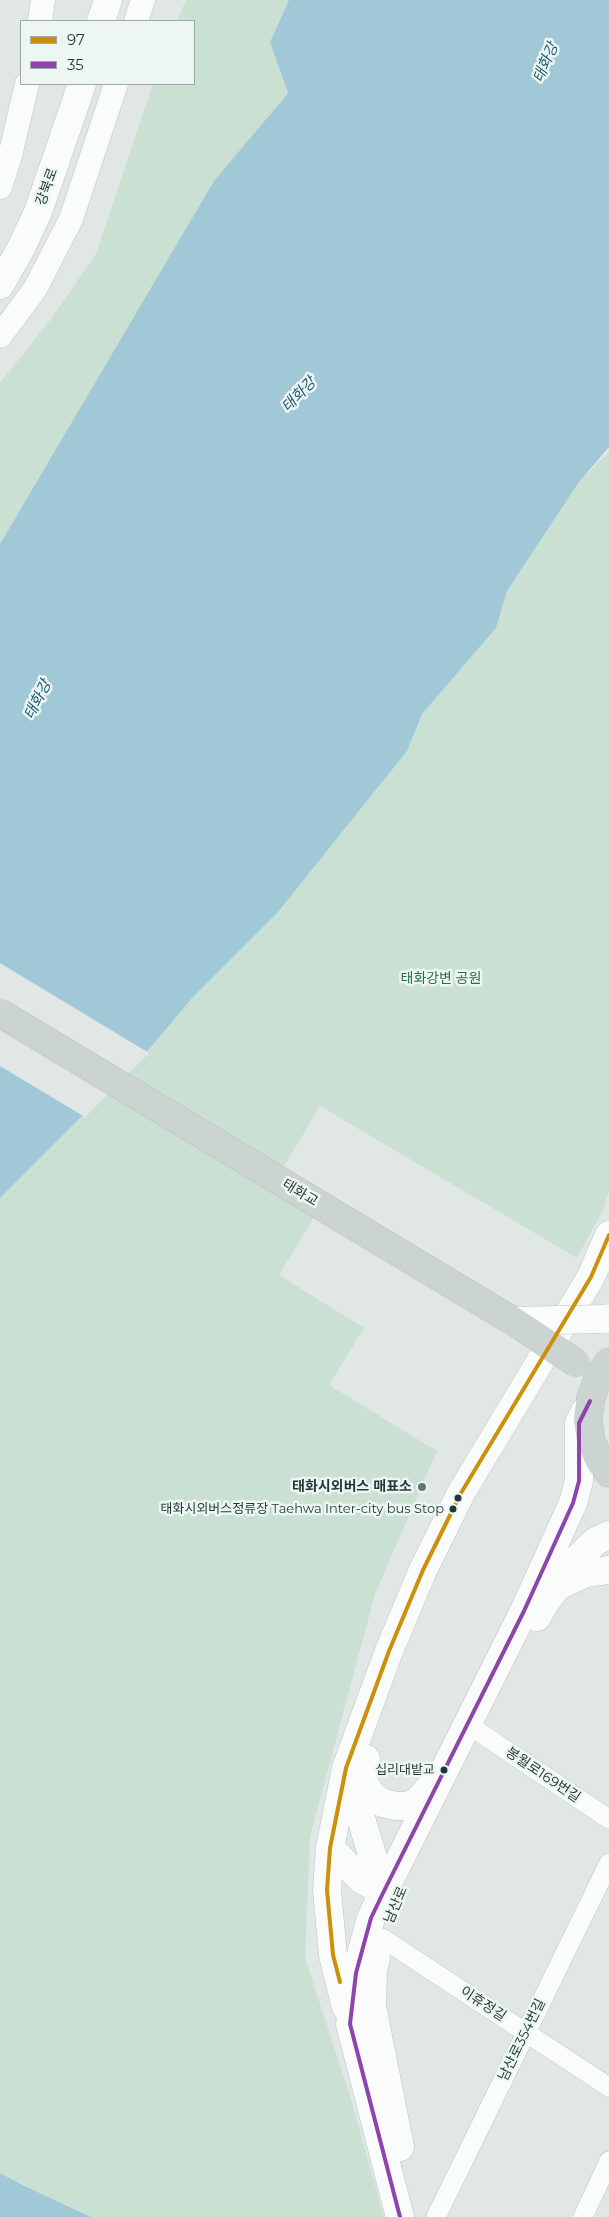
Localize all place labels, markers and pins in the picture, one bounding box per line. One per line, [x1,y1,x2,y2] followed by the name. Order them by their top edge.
[292,1479,412,1495] place label: 태화시외버스 매표소
[416,1481,428,1493] marker: 태화시외버스 매표소
[453,1493,463,1503] unlabelled marker
[161,1501,444,1517] place label: 태화시외버스정류장 Taehwa Inter-city bus Stop
[448,1504,458,1514] marker: 태화시외버스정류장 Taehwa Inter-city bus Stop
[375,1762,435,1778] place label: 십리대밭교
[439,1765,449,1775] marker: 십리대밭교

